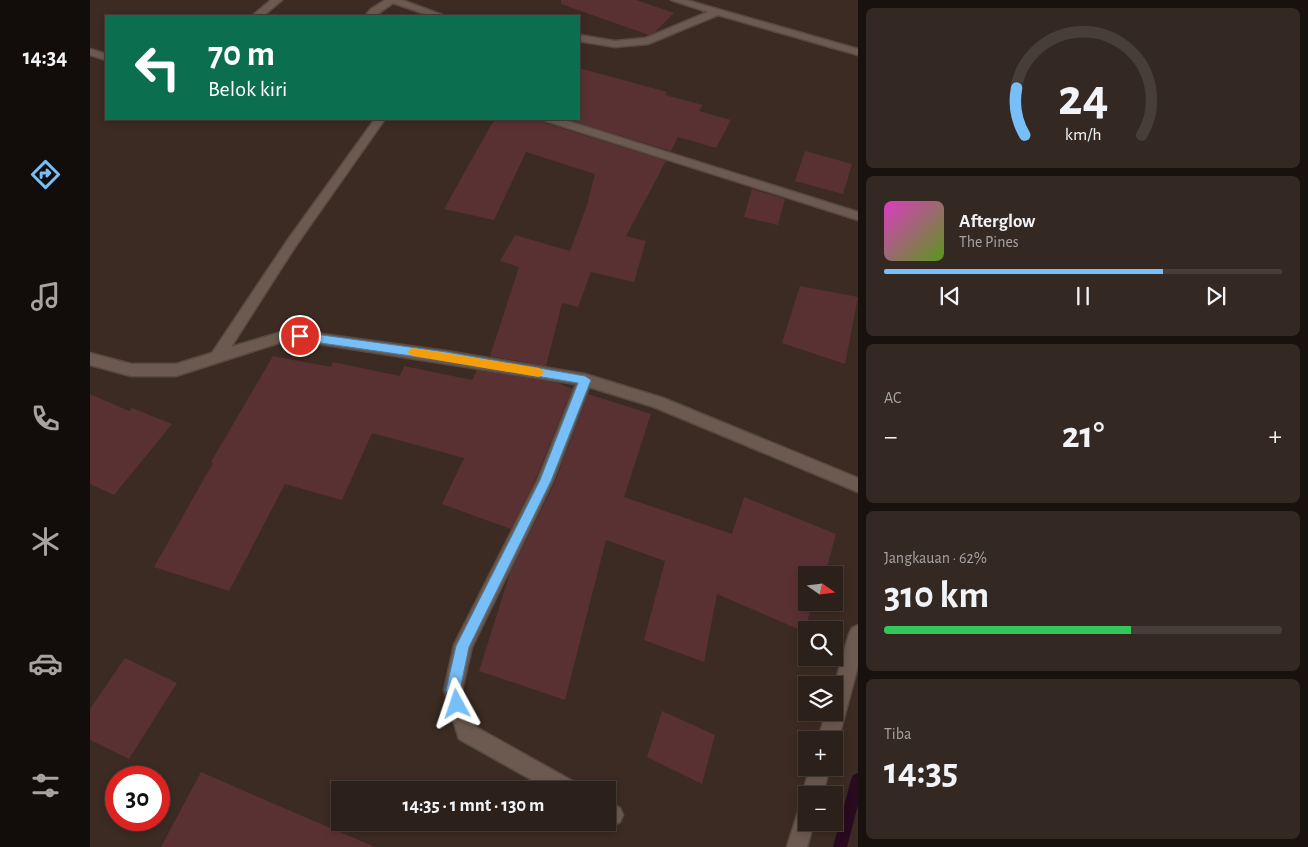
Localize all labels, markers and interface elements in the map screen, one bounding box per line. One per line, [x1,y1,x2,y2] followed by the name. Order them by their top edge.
[125,35,190,100] icon: left
[208,37,275,72] text: 70 m
[23,46,67,68] text: 14:34
[1058,72,1108,124] text: 24
[208,78,287,100] text: Belok kiri
[1065,126,1101,144] text: km/h
[28,157,63,192] icon: directions
[959,212,1035,231] text: Afterglow
[959,234,1019,250] text: The Pines
[28,279,63,314] icon: music
[936,282,964,310] icon: previous
[1069,282,1097,310] icon: pause
[1202,282,1230,310] icon: next
[279,315,321,357] pin
[286,322,314,350] icon: arrive
[884,390,901,406] text: AC
[28,401,63,436] icon: phone
[1062,417,1104,455] text: 21°
[884,423,897,451] text: −
[1269,423,1282,451] text: +
[28,524,63,559] icon: climate
[884,550,987,566] text: Jangkauan · 62%
[798,566,842,611] north arrow
[798,566,843,831] map controls
[884,577,989,615] text: 310 km
[798,621,843,666] button: search
[28,646,63,681] icon: car
[798,676,843,721] button: layers
[430,677,482,729] position arrow
[884,726,911,742] text: Tiba
[798,731,843,776] button: +
[884,753,958,791] text: 14:35
[105,766,170,831] speed limit sign: 30
[28,768,63,803] icon: filters
[798,786,843,831] button: −
[403,796,544,815] text: 14:35 · 1 mnt · 130 m

